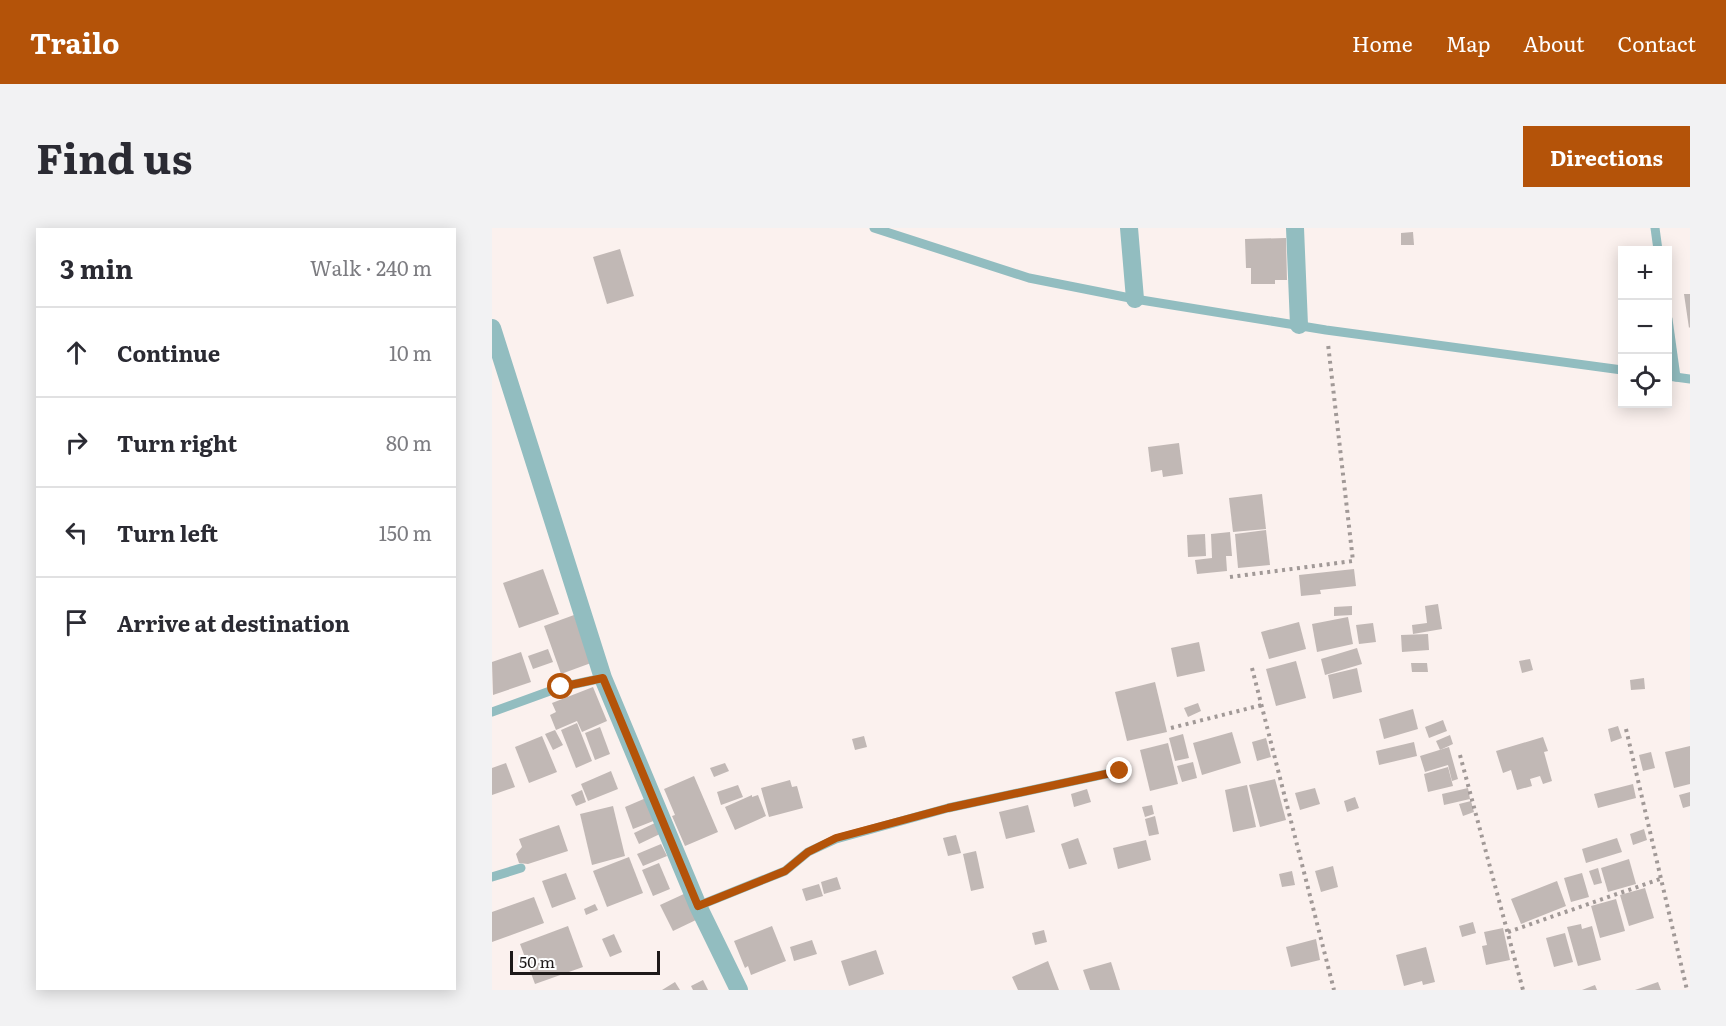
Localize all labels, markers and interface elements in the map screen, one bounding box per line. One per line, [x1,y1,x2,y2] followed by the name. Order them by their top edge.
[30,21,119,63] text: Trailo
[1352,27,1413,58] text: Home
[1446,27,1490,58] text: Map
[1523,27,1585,58] text: About
[1618,27,1696,58] text: Contact
[36,125,193,187] text: Find us
[1523,126,1690,187] button: Directions
[1618,246,1672,408] map controls
[1618,246,1672,300] button: +
[60,248,133,287] text: 3 min
[310,252,432,282] text: Walk · 240 m
[1618,300,1672,354] button: −
[60,336,93,369] icon: ahead
[117,336,220,369] text: Continue
[389,337,432,367] text: 10 m
[1618,354,1672,408] button: locate
[60,426,93,459] icon: right
[117,426,237,459] text: Turn right
[386,427,432,457] text: 80 m
[60,516,93,549] icon: left
[117,516,218,549] text: Turn left
[379,517,432,547] text: 150 m
[60,606,93,639] icon: arrive
[117,606,350,639] text: Arrive at destination
[547,673,573,699] route start
[1106,757,1132,783] route end
[510,948,660,976] scale bar
[519,949,555,973] text: 50 m

